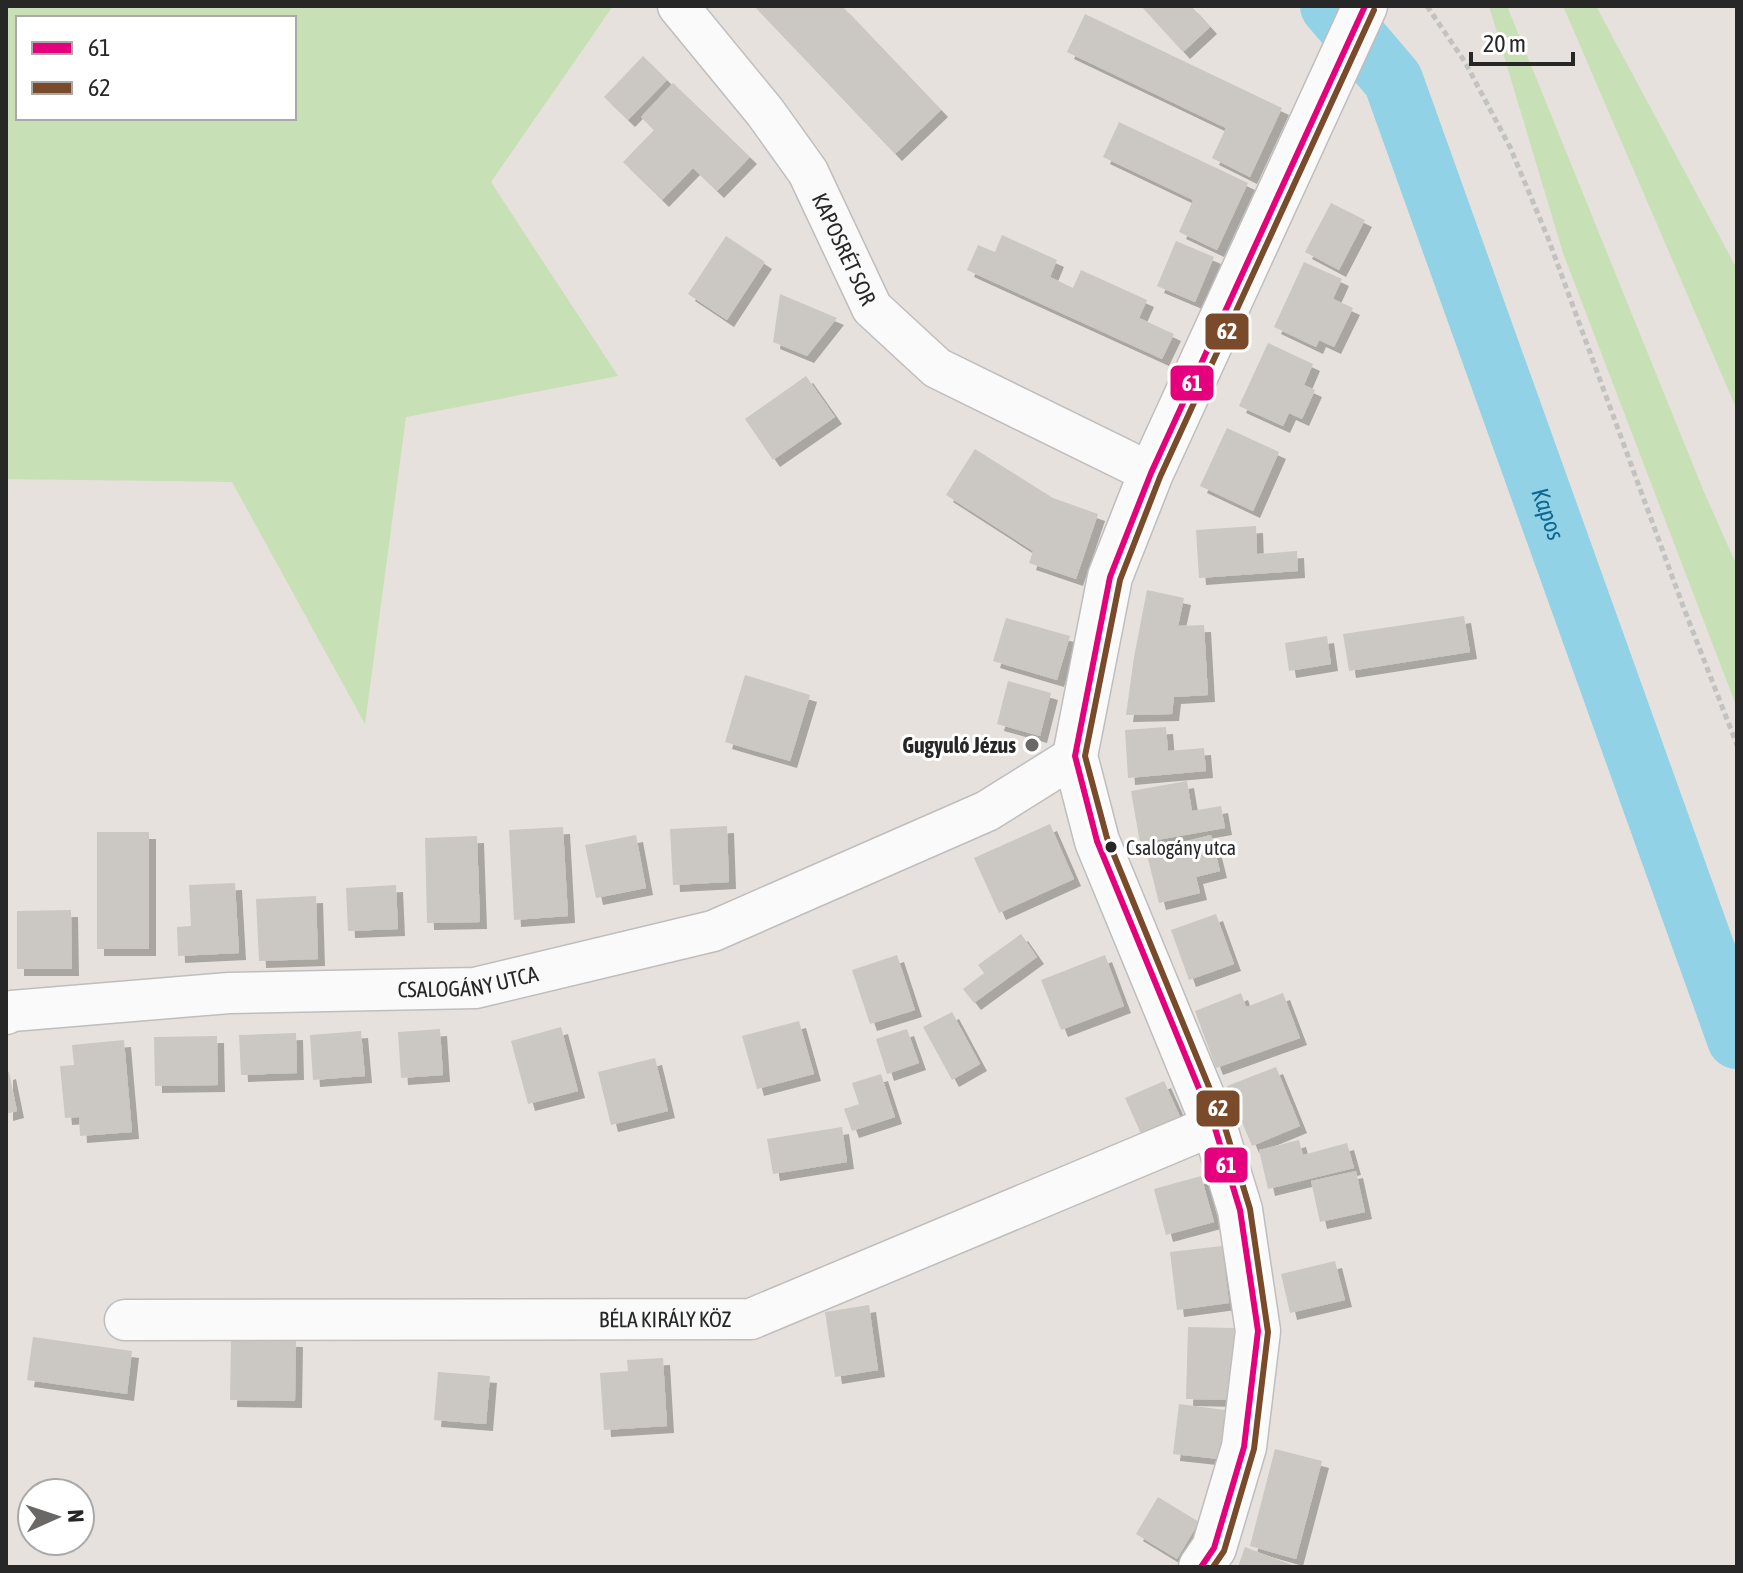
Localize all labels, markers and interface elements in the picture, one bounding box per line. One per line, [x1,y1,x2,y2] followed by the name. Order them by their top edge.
[16,16,296,120] legend
[1471,16,1573,66] scale bar
[1483,30,1526,57] text: 20 m
[88,34,111,61] text: 61
[88,74,111,101] text: 62
[807,189,882,309] street label: KAPOSRÉT SOR
[1204,312,1250,351] line badge: 62
[1217,318,1237,344] text: 62
[1169,364,1215,402] line badge: 61
[1182,370,1202,396] text: 61
[1527,484,1570,544] water label: Kapos
[902,732,1016,758] place label: Gugyuló Jézus
[1023,736,1041,754] marker: Gugyuló Jézus
[1126,836,1236,859] place label: Csalogány utca
[1103,839,1119,855] marker: Csalogány utca
[397,960,541,1003] street label: CSALOGÁNY UTCA
[1195,1089,1241,1128] line badge: 62
[1208,1095,1228,1121] text: 62
[1203,1146,1249,1184] line badge: 61
[1216,1152,1236,1178] text: 61
[599,1306,731,1332] street label: BÉLA KIRÁLY KÖZ
[16,1477,96,1557] north arrow
[63,1509,89,1523] text: N

